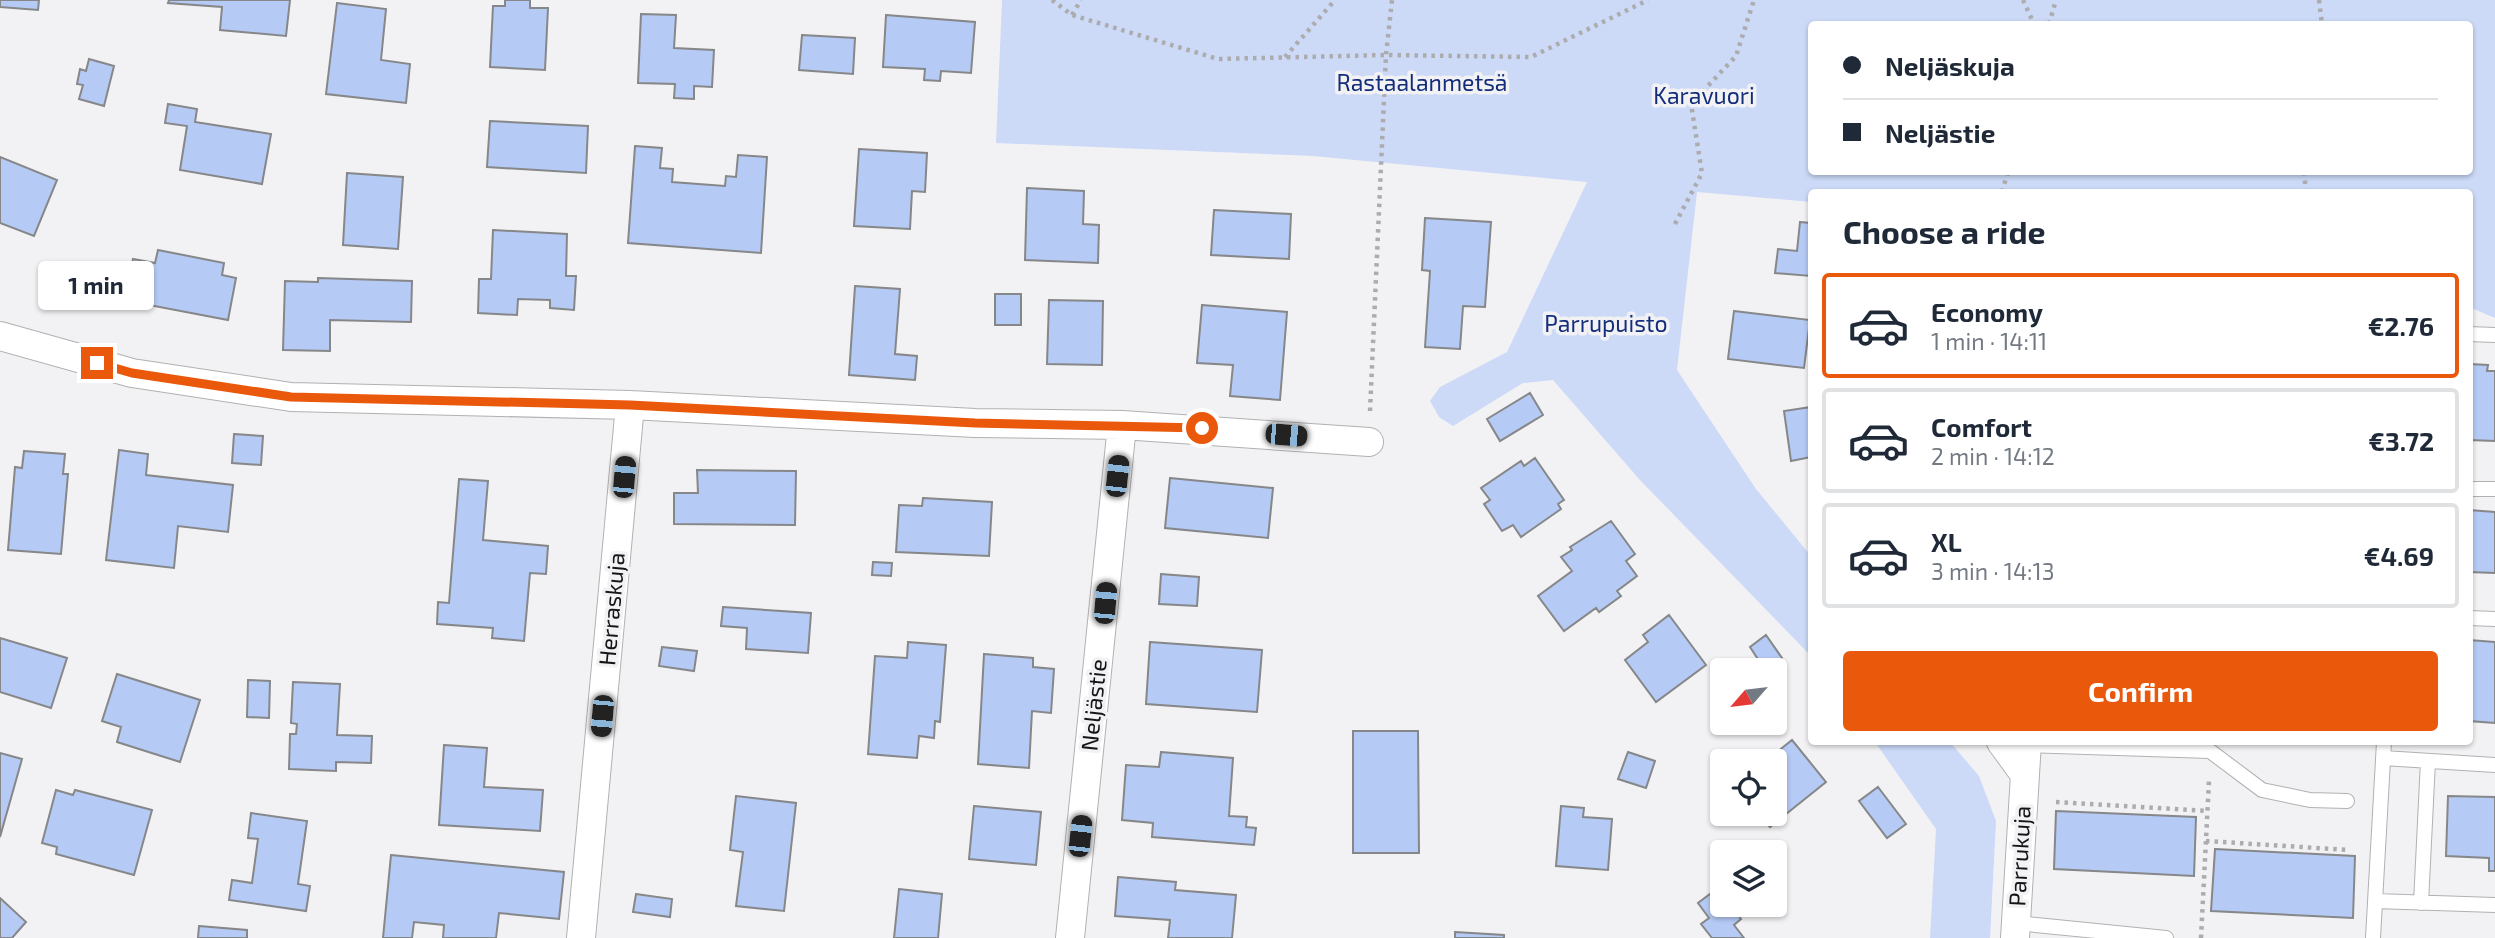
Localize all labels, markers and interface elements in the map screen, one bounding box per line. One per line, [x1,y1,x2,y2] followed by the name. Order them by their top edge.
[1885,50,2015,81] text: Neljäskuja
[1337,68,1507,96] park label: Rastaalanmetsä
[1653,81,1755,109] park label: Karavuori
[1885,117,1995,148] text: Neljästie
[1843,212,2046,250] text: Choose a ride
[39,262,155,310] callout: 1 min
[68,271,124,299] text: 1 min
[1847,294,1910,357] icon: car
[1931,296,2043,327] text: Economy
[1544,309,1668,337] park label: Parrupuisto
[2368,310,2434,341] text: €2.76
[1931,327,2047,355] text: 1 min · 14:11
[81,347,113,379] route end
[1847,409,1910,472] icon: car
[1931,411,2032,442] text: Comfort
[1186,412,1218,444] route start
[1265,423,1308,447] car
[2368,425,2434,456] text: €3.72
[1931,442,2055,470] text: 2 min · 14:12
[1105,454,1130,498] car
[612,455,637,499] car
[1847,524,1910,587] icon: car
[1931,526,1962,557] text: XL
[2364,540,2434,571] text: €4.69
[592,551,630,667] street label: Herraskuja
[1931,557,2055,585] text: 3 min · 14:13
[1093,581,1118,625] car
[1843,651,2438,731] button: Confirm
[1074,658,1112,752] street label: Neljästie
[1710,658,1787,735] north arrow
[1710,658,1787,917] map controls
[590,694,615,738] car
[1710,749,1787,826] button: locate
[2002,805,2036,907] street label: Parrukuja
[1068,814,1093,858] car
[1710,840,1787,917] button: layers

